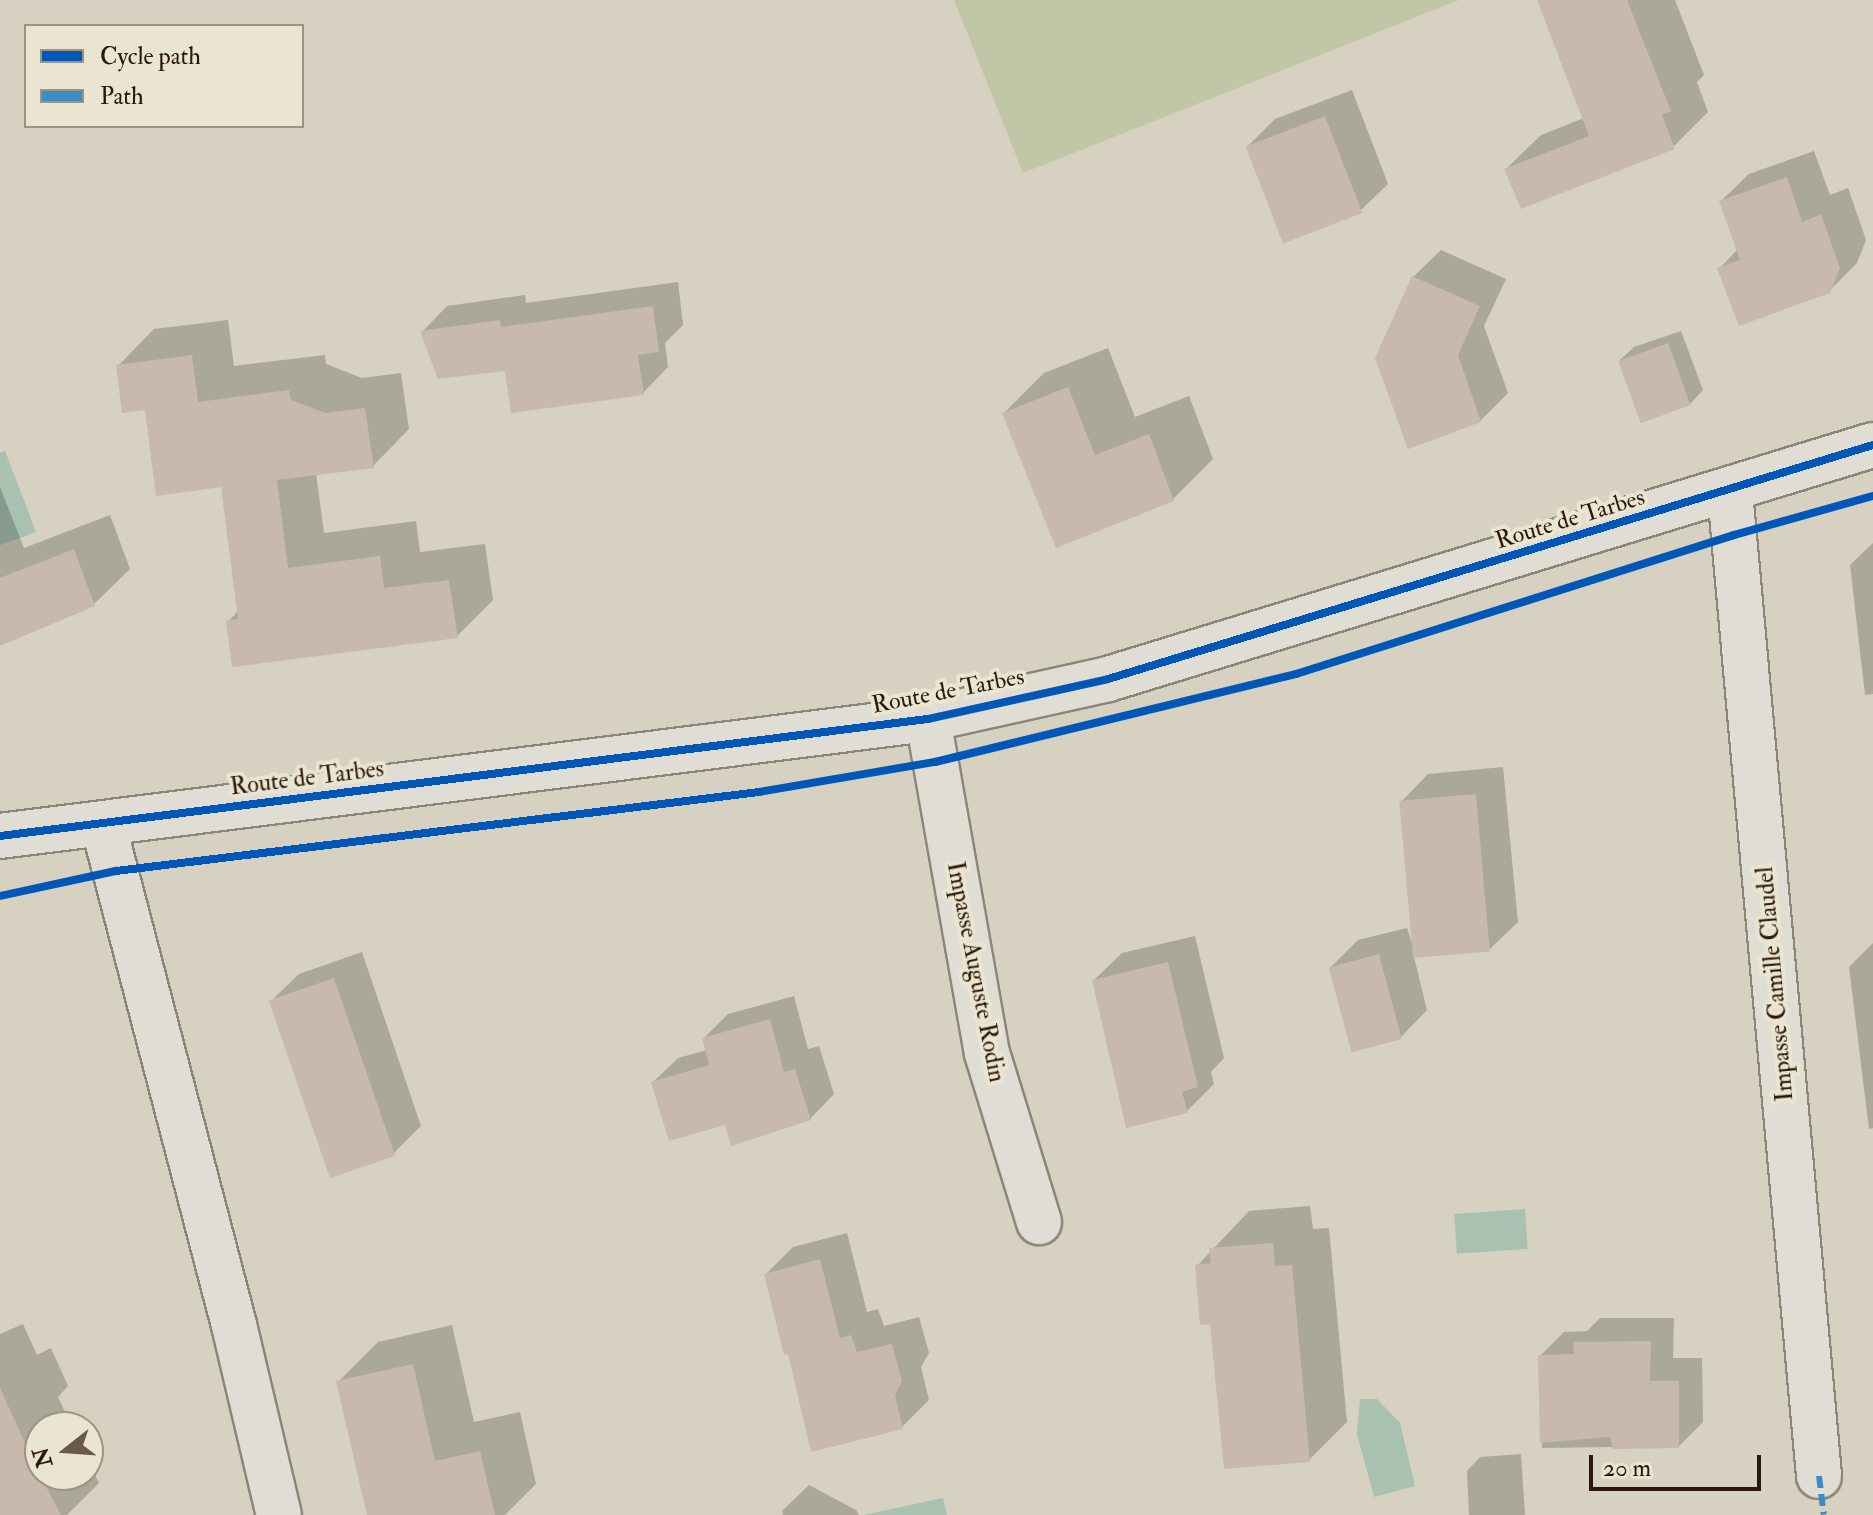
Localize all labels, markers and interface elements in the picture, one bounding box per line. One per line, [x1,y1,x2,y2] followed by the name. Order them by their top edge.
[24,24,304,128] legend
[100,41,201,72] text: Cycle path
[100,81,144,112] text: Path
[1492,483,1648,555] street label: Route de Tarbes
[869,662,1027,720] street label: Route de Tarbes
[229,754,385,802] street label: Route de Tarbes
[941,859,1011,1085] street label: Impasse Auguste Rodin
[1750,865,1800,1103] street label: Impasse Camille Claudel
[24,1411,104,1491] north arrow
[1593,1439,1765,1489] scale bar
[27,1444,59,1471] text: N
[1603,1453,1651,1484] text: 20 m

